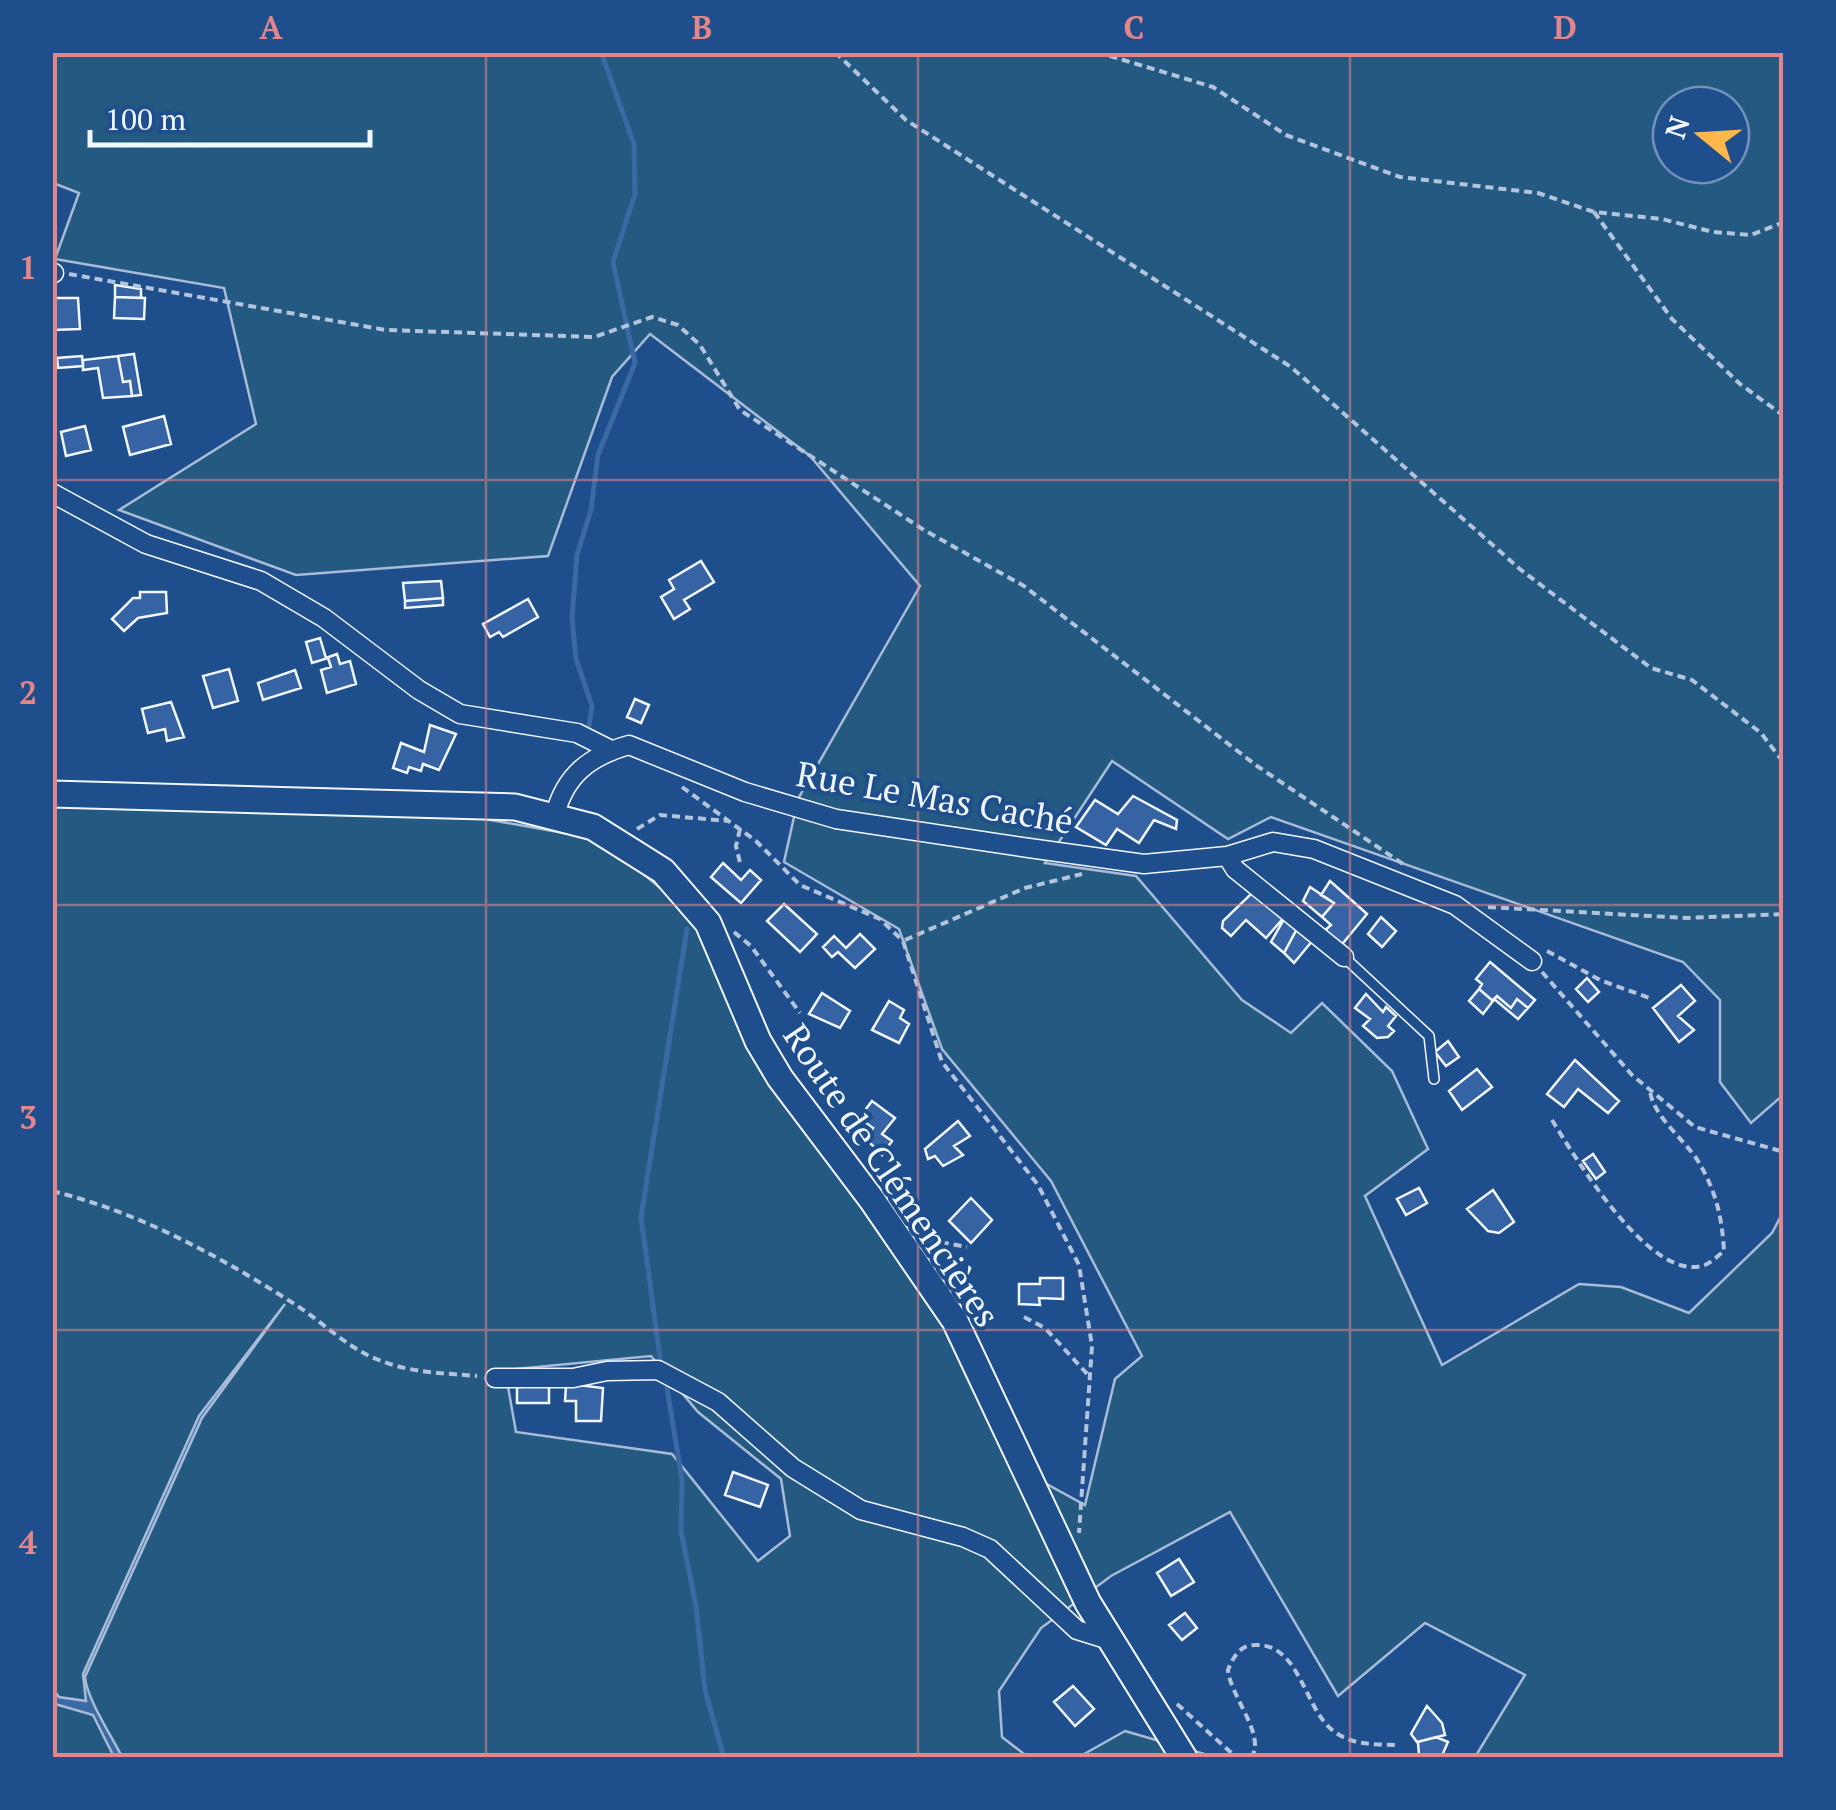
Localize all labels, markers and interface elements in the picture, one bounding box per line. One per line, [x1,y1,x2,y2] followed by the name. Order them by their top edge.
[259,6,283,48] text: A
[692,6,712,48] text: B
[1124,6,1144,48] text: C
[1553,6,1577,48] text: D
[90,85,370,147] scale bar
[1651,85,1751,185] north arrow
[105,99,186,139] text: 100 m
[1656,111,1698,143] text: N
[19,246,37,288] text: 1
[19,671,37,713] text: 2
[793,750,1077,844] street label: Rue Le Mas Caché
[773,1015,1011,1335] street label: Route de Clémencières
[19,1096,37,1138] text: 3
[19,1521,37,1563] text: 4

